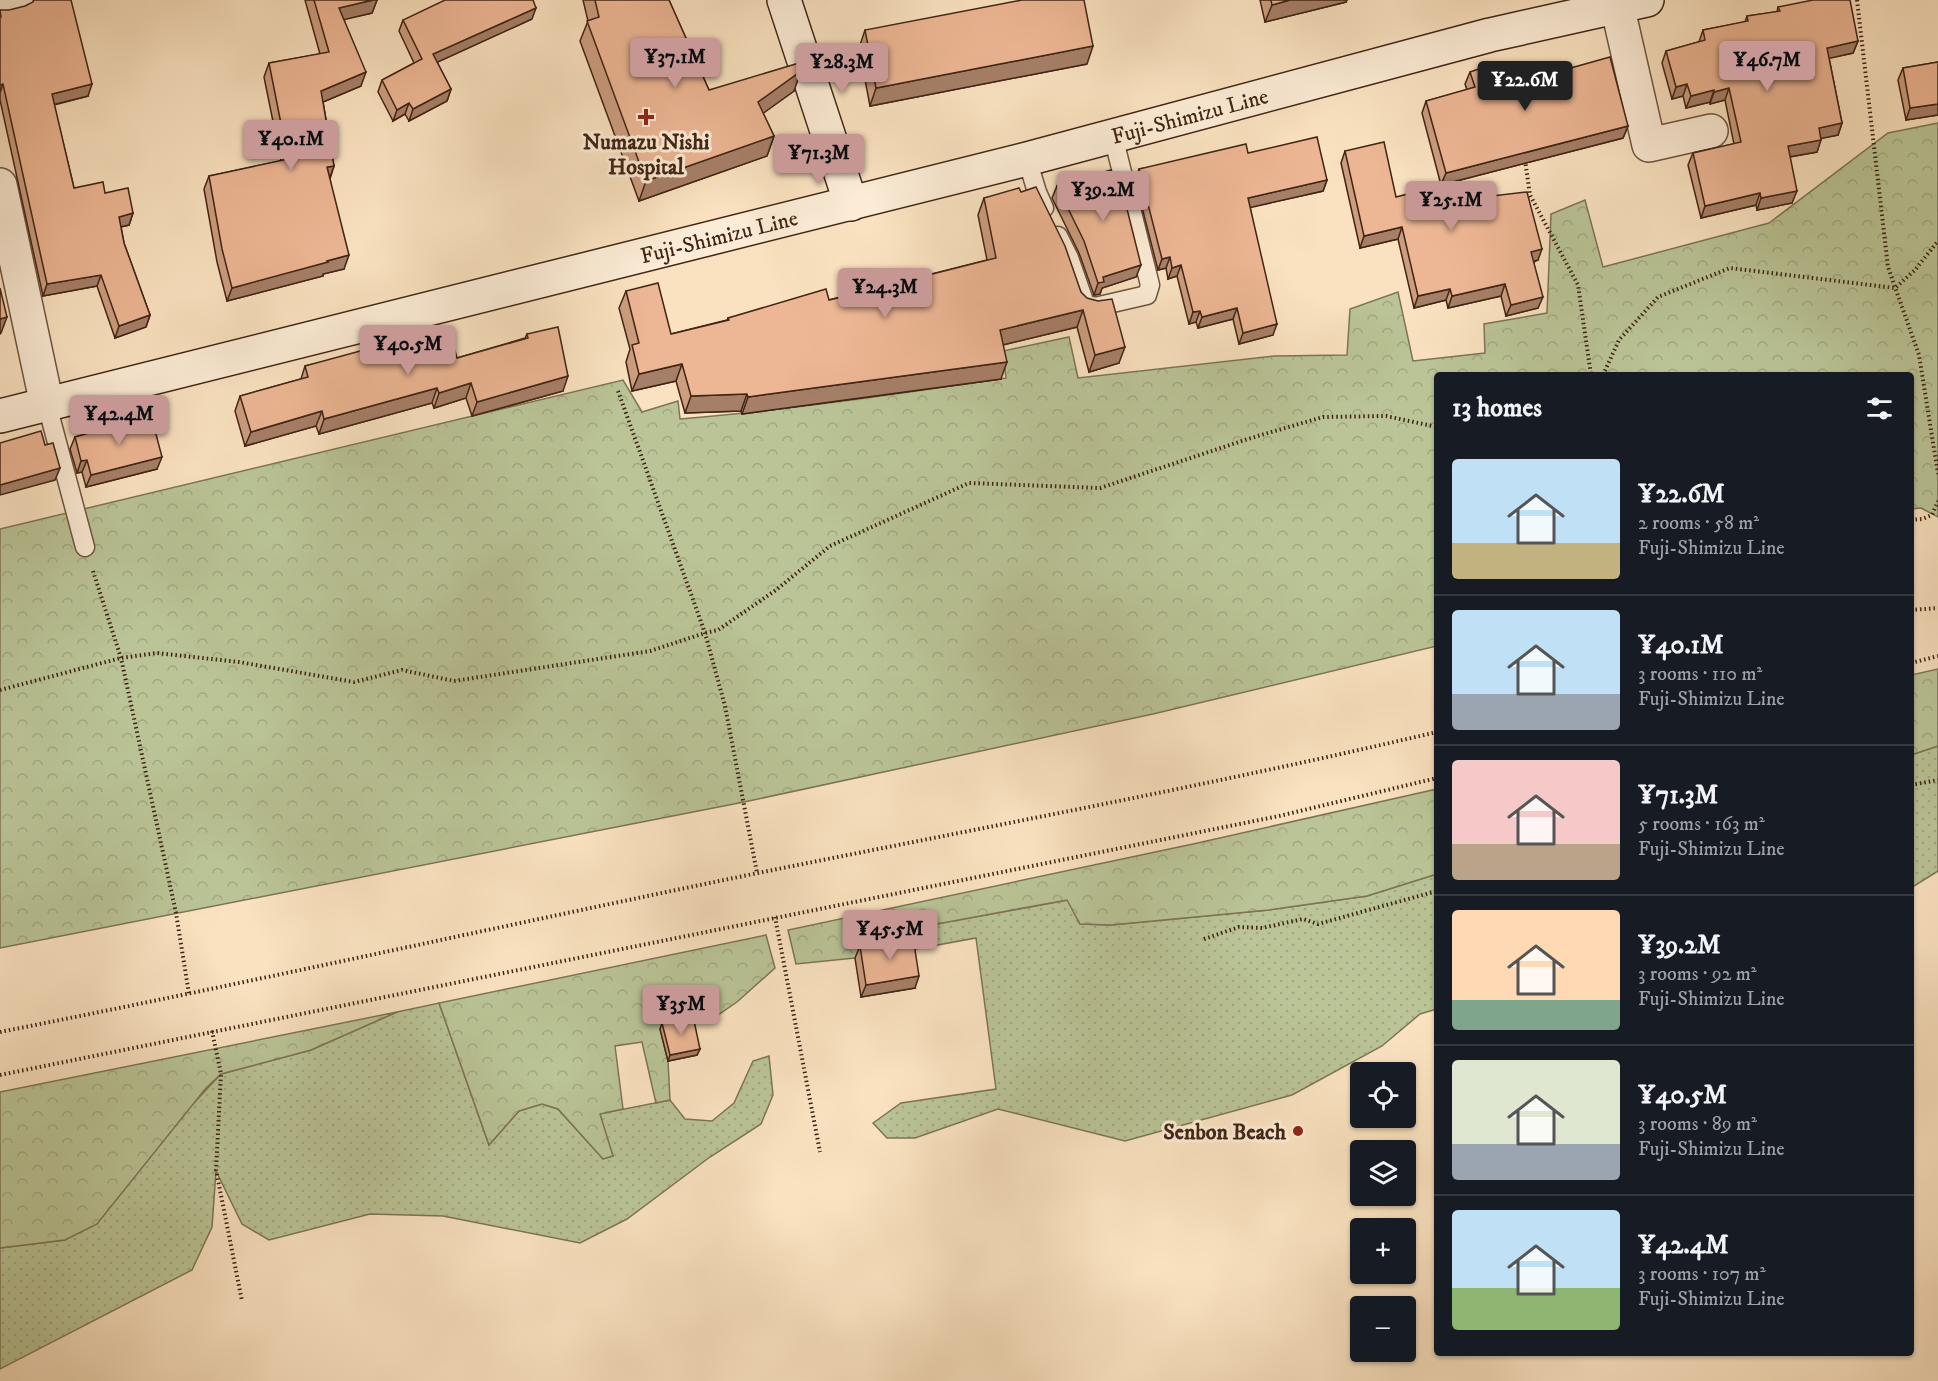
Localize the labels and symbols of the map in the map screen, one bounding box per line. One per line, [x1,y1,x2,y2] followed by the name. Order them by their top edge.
[626,38,724,89] pin: ¥37.1M
[1718,41,1816,92] pin: ¥46.7M
[793,43,891,94] pin: ¥28.3M
[1476,61,1574,112] pin: ¥22.6M
[1109,83,1271,151] street label: Fuji-Shimizu Line
[637,108,655,126] marker: Numazu Nishi Hospital
[242,120,340,171] pin: ¥40.1M
[583,129,710,181] place label: Numazu Nishi Hospital
[770,134,868,185] pin: ¥71.3M
[1054,171,1152,222] pin: ¥39.2M
[1402,181,1500,232] pin: ¥25.1M
[638,205,801,270] street label: Fuji-Shimizu Line
[836,268,934,319] pin: ¥24.3M
[359,325,457,376] pin: ¥40.5M
[70,395,168,446] pin: ¥42.4M
[841,910,939,961] pin: ¥45.5M
[645,985,717,1036] pin: ¥35M
[1163,1119,1286,1146] place label: Senbon Beach
[1291,1124,1305,1138] marker: Senbon Beach

